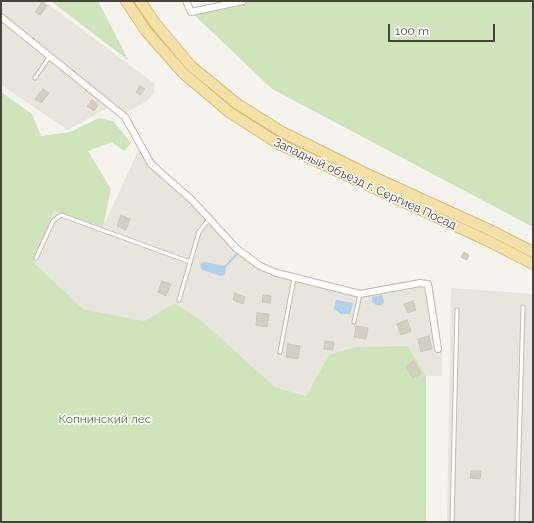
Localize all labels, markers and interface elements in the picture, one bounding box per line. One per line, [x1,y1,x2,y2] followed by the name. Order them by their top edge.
[390,16,497,42] scale bar
[395,24,429,38] text: 100 m
[271,135,459,233] street label: Западный объезд г. Сергиев Посад
[59,412,151,426] park label: Копнинский лес

